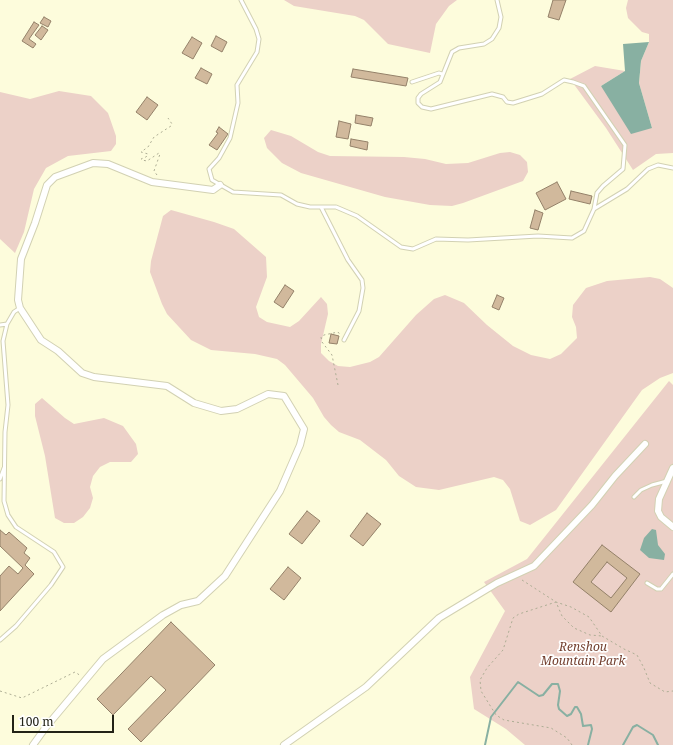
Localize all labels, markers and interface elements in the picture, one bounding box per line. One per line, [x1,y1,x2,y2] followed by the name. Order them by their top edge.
[541,641,625,669] park label: Renshou Mountain Park
[14,707,116,733] scale bar
[19,713,54,730] text: 100 m

